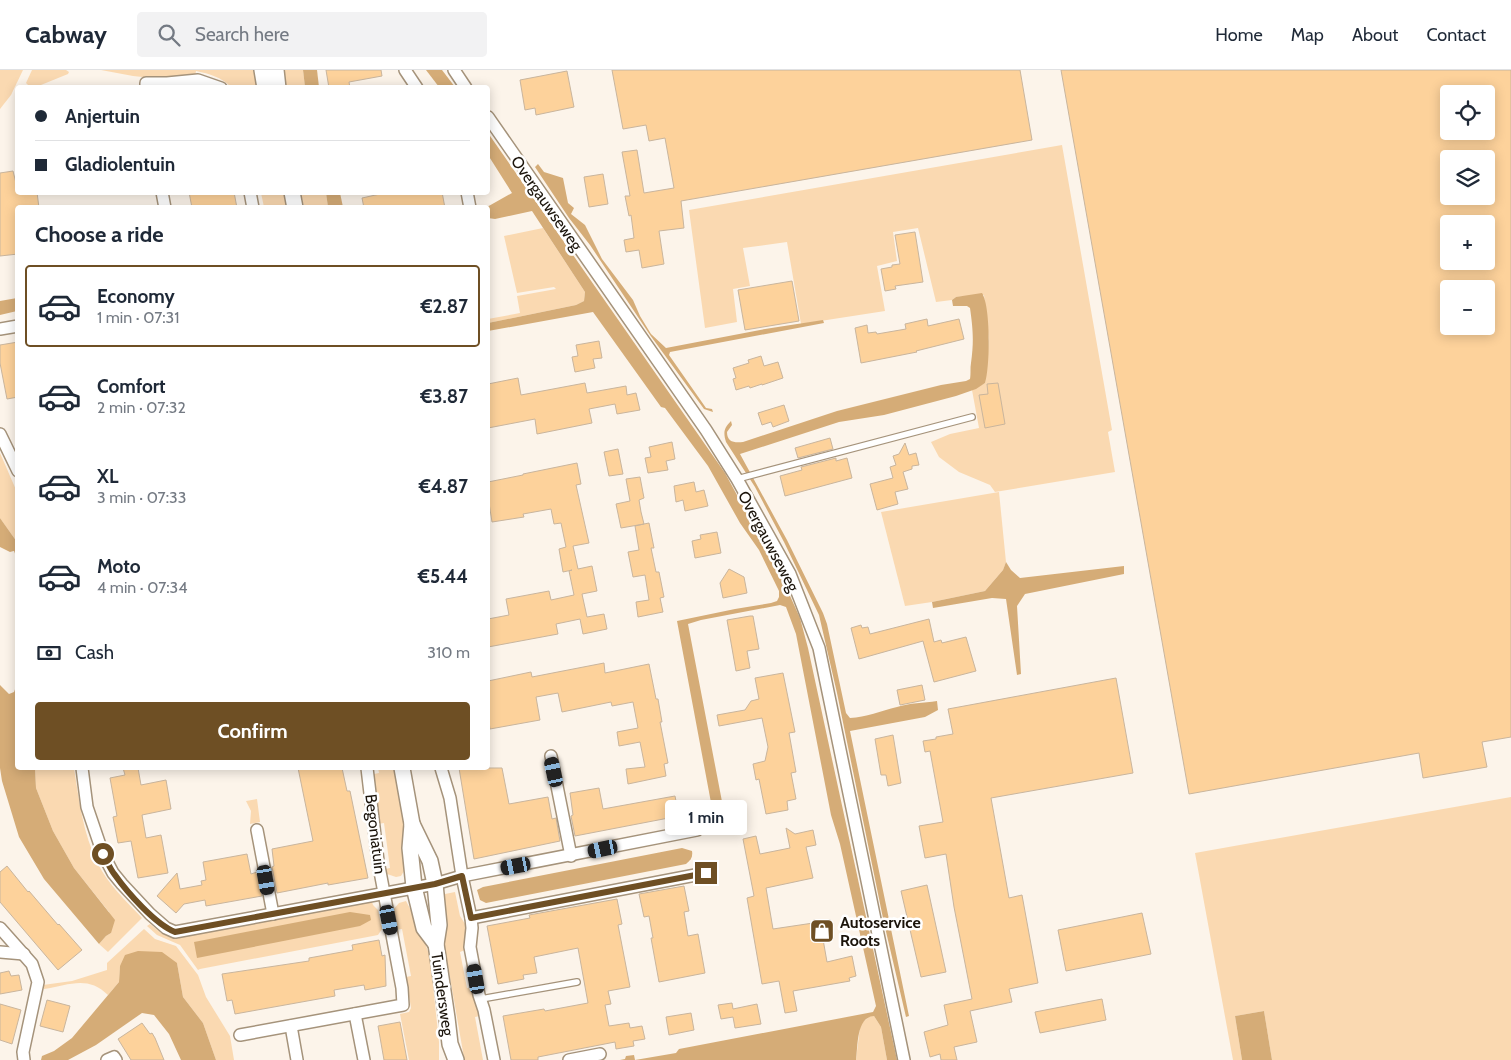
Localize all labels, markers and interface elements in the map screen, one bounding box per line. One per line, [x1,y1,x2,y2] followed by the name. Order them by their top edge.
[137,12,487,57] search box
[25,20,107,49] text: Cabway
[155,21,183,49] icon: search
[195,23,289,46] text: Search here
[1215,24,1263,46] text: Home
[1291,24,1324,46] text: Map
[1352,24,1398,46] text: About
[1426,24,1486,46] text: Contact
[1440,85,1495,335] map controls
[1440,85,1495,140] button: locate
[65,105,140,128] text: Anjertuin
[1440,150,1495,205] button: layers
[507,152,587,255] street label: Overgauwseweg
[65,153,175,176] text: Gladiolentuin
[1440,215,1495,270] button: +
[35,221,164,248] text: Choose a ride
[1440,280,1495,335] button: −
[37,284,82,329] icon: car
[97,285,175,308] text: Economy
[420,295,468,318] text: €2.87
[97,308,179,327] text: 1 min · 07:31
[37,374,82,419] icon: car
[97,375,166,398] text: Comfort
[420,385,468,408] text: €3.87
[97,398,186,417] text: 2 min · 07:32
[37,464,82,509] icon: car
[97,465,118,488] text: XL
[419,475,468,498] text: €4.87
[97,488,186,507] text: 3 min · 07:33
[734,488,804,596] street label: Overgauwseweg
[37,554,82,599] icon: car
[97,555,141,578] text: Moto
[418,565,468,588] text: €5.44
[97,578,188,597] text: 4 min · 07:34
[35,639,63,667] icon: cash
[75,641,114,664] text: Cash
[427,643,470,662] text: 310 m
[35,702,470,760] button: Confirm
[543,756,564,788] car
[361,793,390,875] street label: Begoniatuin
[665,800,747,836] callout: 1 min
[688,808,724,827] text: 1 min
[586,839,619,859] car
[92,843,114,865] route start
[499,856,532,876] car
[695,862,717,884] route end
[256,864,275,896] car
[378,904,399,936] car
[840,913,921,950] place label: Autoservice Roots
[809,918,835,944] shop icon: Autoservice Roots
[427,951,458,1038] street label: Tuindersweg
[466,963,485,995] car

